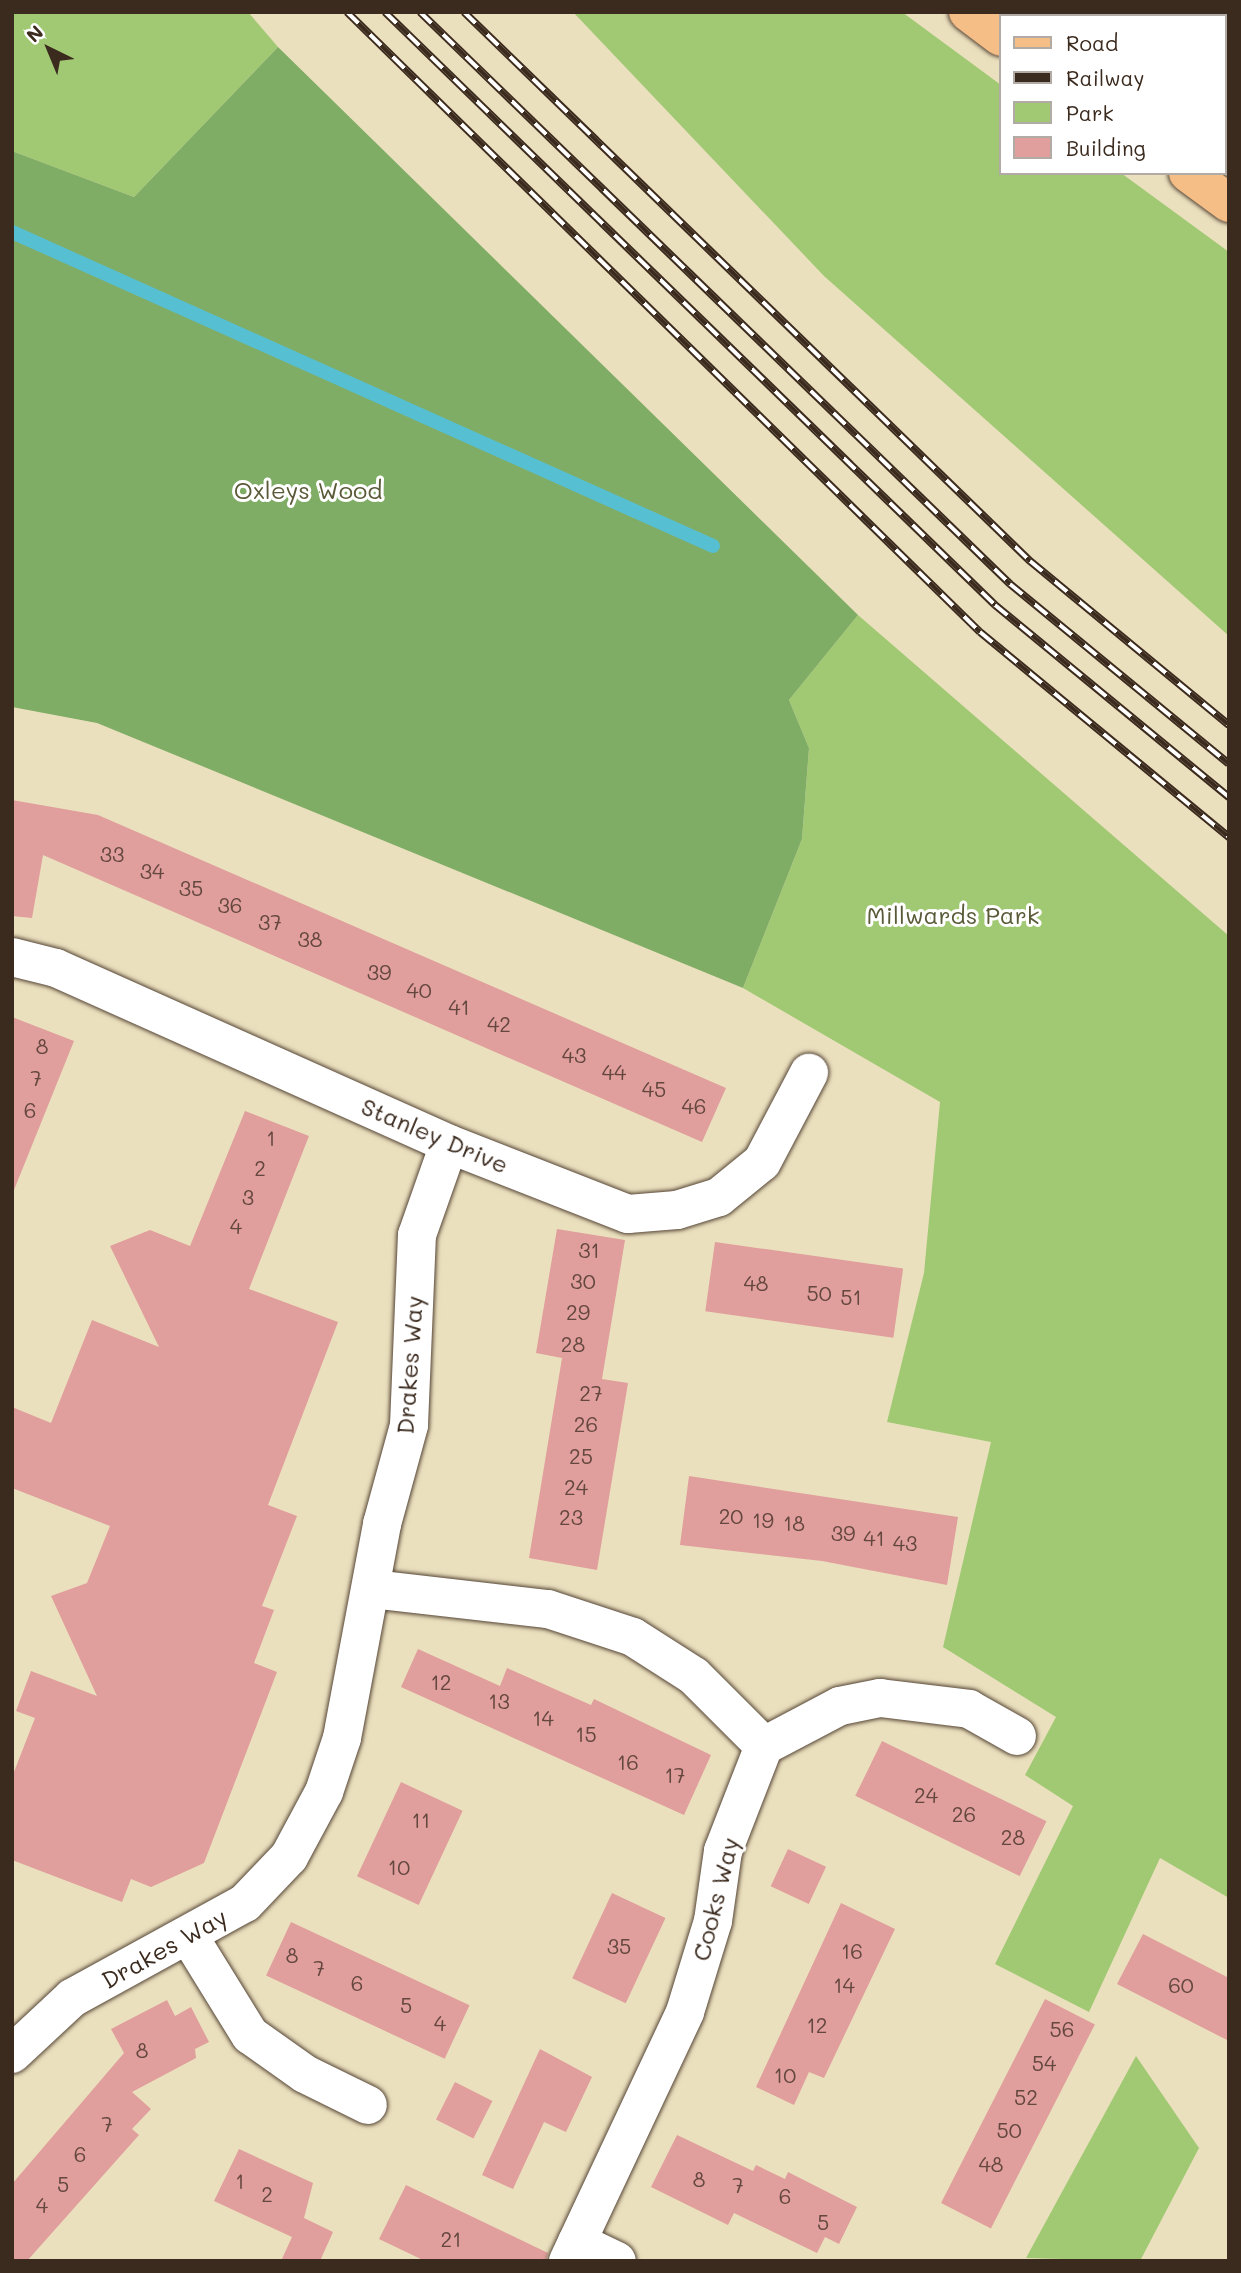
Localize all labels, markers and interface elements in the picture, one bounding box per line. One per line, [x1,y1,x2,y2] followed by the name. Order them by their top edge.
[14,14,84,84] north arrow
[1000,14,1227,175] legend
[21,19,48,47] text: N
[1066,29,1118,56] text: Road
[1066,64,1145,91] text: Railway
[1066,99,1114,126] text: Park
[1066,134,1146,161] text: Building
[234,476,382,504] park label: Oxleys Wood
[100,841,124,867] house number: 33
[140,858,164,884] house number: 34
[179,875,203,901] house number: 35
[218,892,242,918] house number: 36
[866,901,1040,929] park label: Millwards Park
[258,909,282,935] house number: 37
[297,926,323,952] house number: 38
[367,959,391,985] house number: 39
[406,977,432,1003] house number: 40
[448,994,470,1020] house number: 41
[487,1011,511,1037] house number: 42
[36,1033,48,1059] house number: 8
[562,1042,586,1068] house number: 43
[602,1059,626,1085] house number: 44
[30,1065,42,1091] house number: 7
[642,1076,666,1102] house number: 45
[357,1091,513,1179] street label: Stanley Drive
[681,1093,707,1119] house number: 46
[24,1097,36,1123] house number: 6
[266,1125,276,1151] house number: 1
[254,1155,266,1181] house number: 2
[242,1184,254,1210] house number: 3
[230,1213,242,1239] house number: 4
[578,1237,600,1263] house number: 31
[570,1268,596,1294] house number: 30
[743,1270,769,1296] house number: 48
[806,1280,832,1306] house number: 50
[840,1284,862,1310] house number: 51
[390,1295,428,1435] street label: Drakes Way
[566,1299,590,1325] house number: 29
[561,1331,585,1357] house number: 28
[579,1380,603,1406] house number: 27
[574,1411,598,1437] house number: 26
[569,1443,593,1469] house number: 25
[564,1474,588,1500] house number: 24
[719,1503,743,1529] house number: 20
[559,1504,583,1530] house number: 23
[752,1507,774,1533] house number: 19
[783,1510,805,1536] house number: 18
[831,1520,855,1546] house number: 39
[863,1525,885,1551] house number: 41
[893,1530,917,1556] house number: 43
[430,1669,452,1695] house number: 12
[488,1688,510,1714] house number: 13
[532,1705,554,1731] house number: 14
[575,1721,597,1747] house number: 15
[617,1749,639,1775] house number: 16
[664,1762,686,1788] house number: 17
[914,1782,938,1808] house number: 24
[952,1801,976,1827] house number: 26
[412,1807,430,1833] house number: 11
[1001,1824,1025,1850] house number: 28
[686,1834,744,1964] street label: Cooks Way
[388,1854,410,1880] house number: 10
[96,1902,232,1994] street label: Drakes Way
[607,1933,631,1959] house number: 35
[841,1938,863,1964] house number: 16
[286,1942,298,1968] house number: 8
[313,1955,325,1981] house number: 7
[351,1970,363,1996] house number: 6
[833,1972,855,1998] house number: 14
[1168,1972,1194,1998] house number: 60
[400,1992,412,2018] house number: 5
[434,2010,446,2036] house number: 4
[806,2012,828,2038] house number: 12
[1050,2016,1074,2042] house number: 56
[136,2037,148,2063] house number: 8
[1032,2050,1056,2076] house number: 54
[774,2062,796,2088] house number: 10
[1014,2084,1038,2110] house number: 52
[101,2111,113,2137] house number: 7
[996,2117,1022,2143] house number: 50
[74,2141,86,2167] house number: 6
[978,2151,1004,2177] house number: 48
[693,2166,705,2192] house number: 8
[235,2168,245,2194] house number: 1
[57,2171,69,2197] house number: 5
[732,2172,744,2198] house number: 7
[261,2181,273,2207] house number: 2
[779,2183,791,2209] house number: 6
[36,2192,48,2218] house number: 4
[817,2209,829,2235] house number: 5
[440,2226,462,2252] house number: 21

